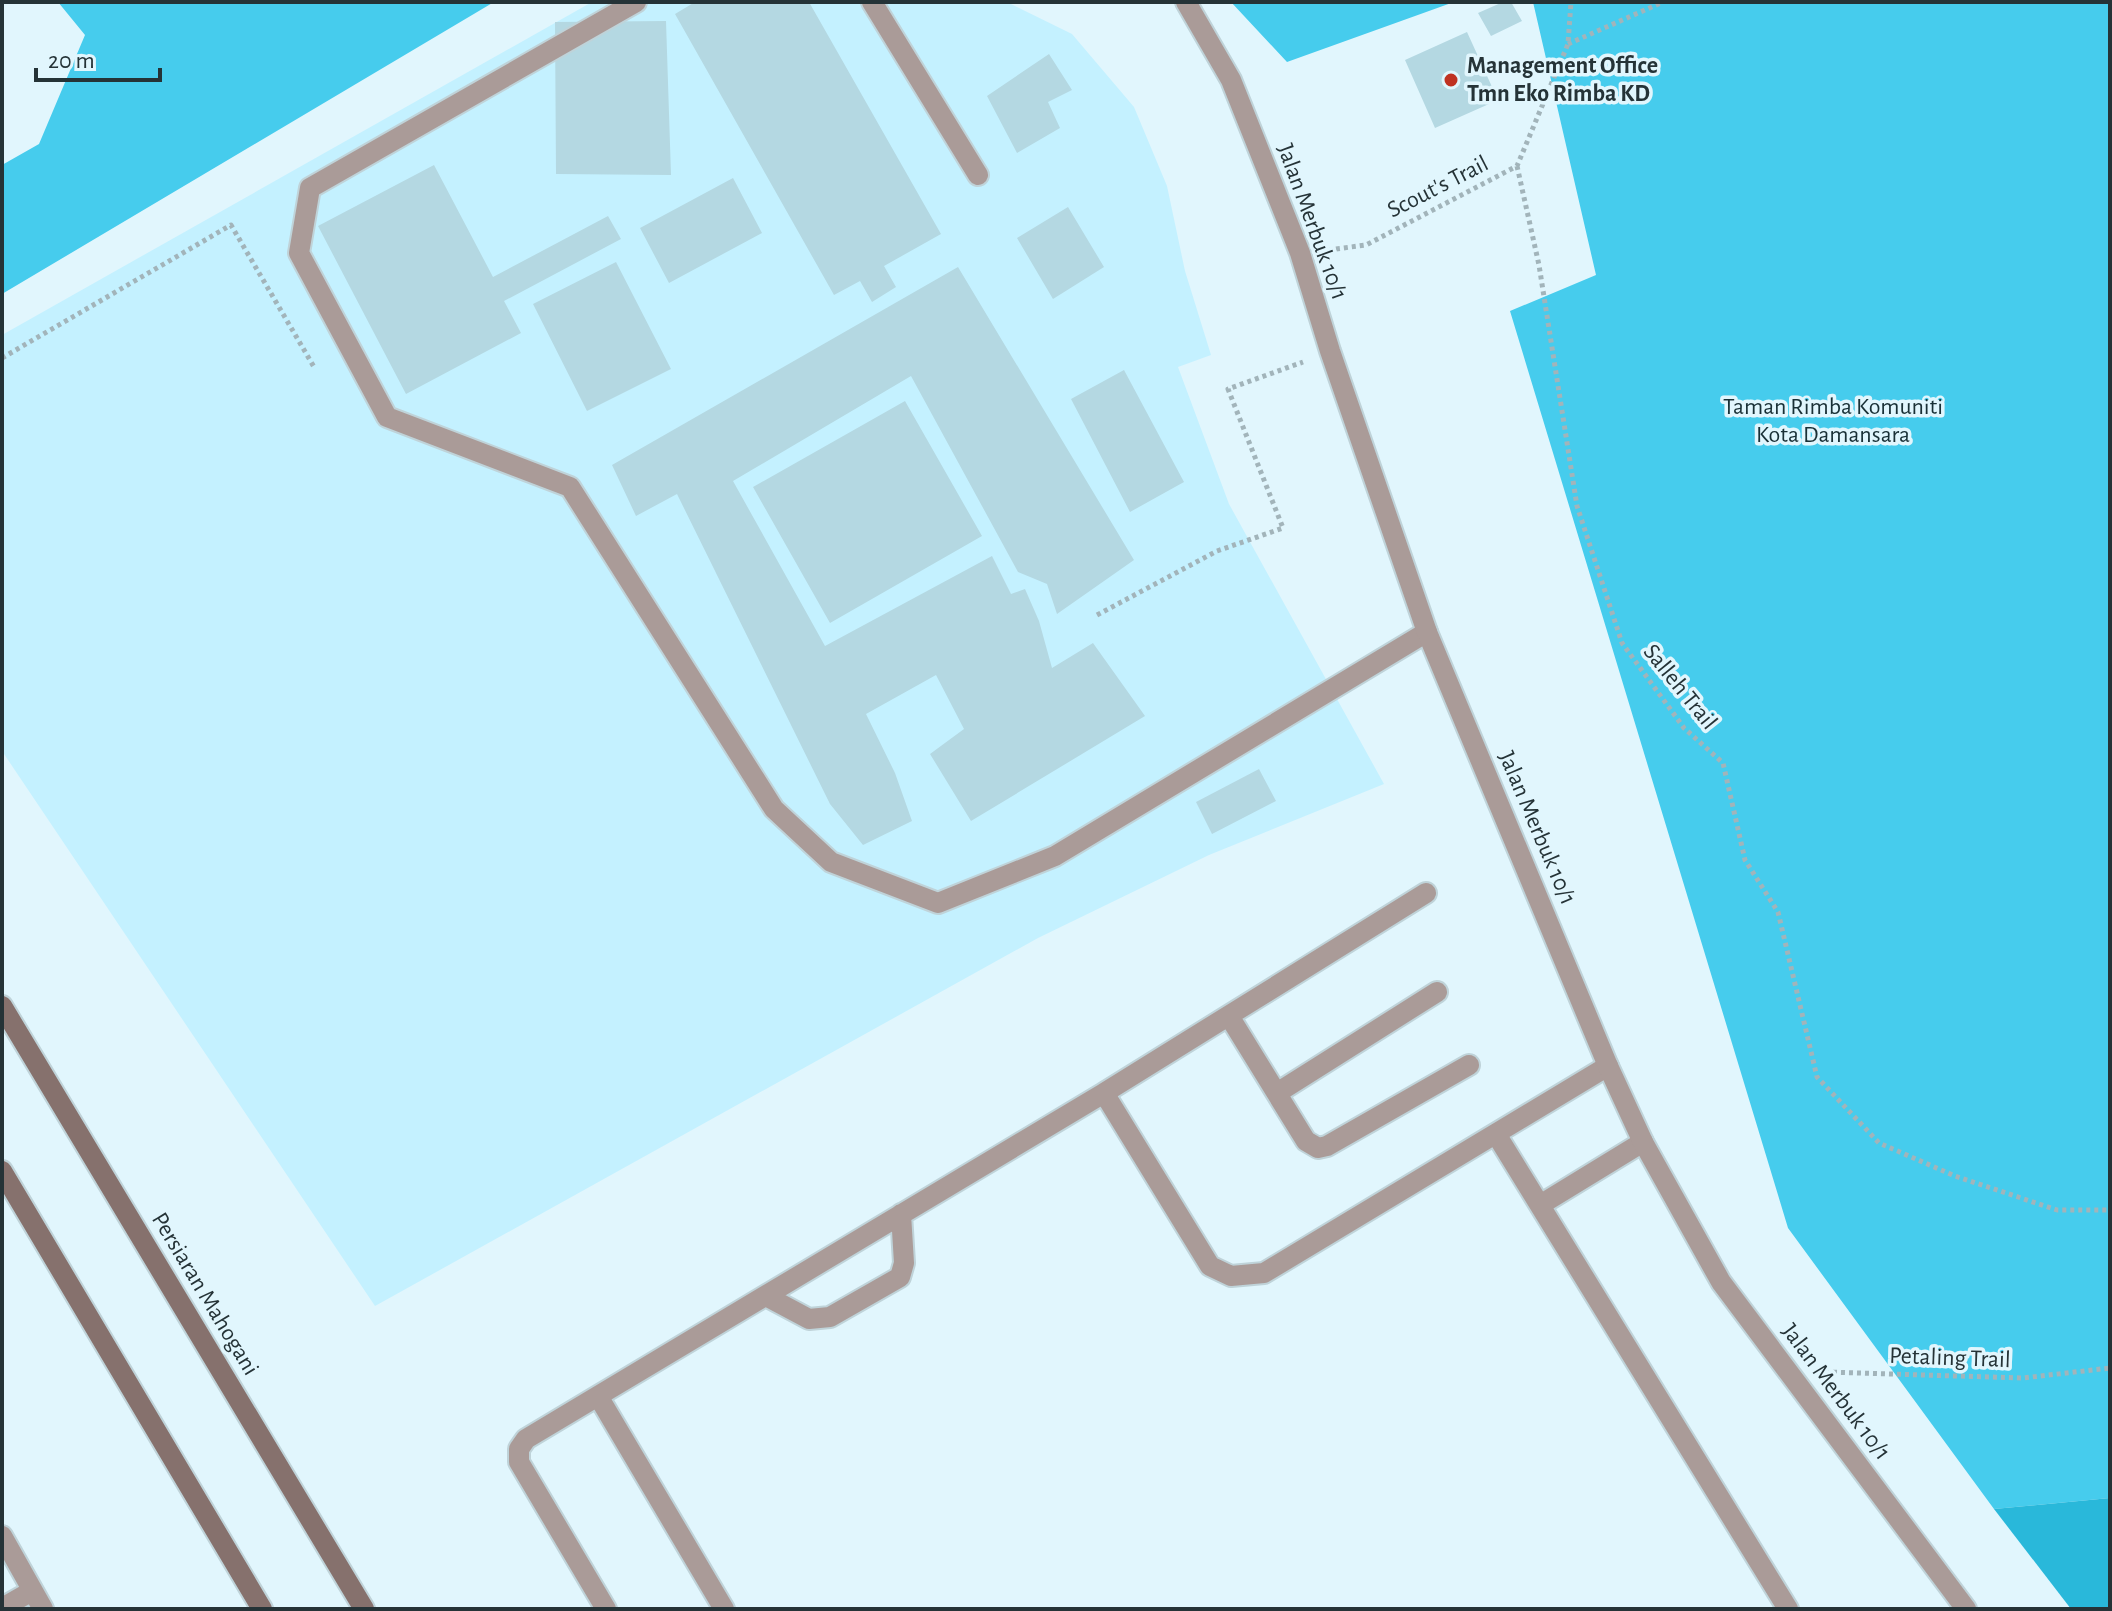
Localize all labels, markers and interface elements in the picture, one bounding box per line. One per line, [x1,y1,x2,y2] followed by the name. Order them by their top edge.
[36,32,160,82] scale bar
[48,49,95,73] text: 20 m
[1467,54,1658,106] place label: Management Office Tmn Eko Rimba KD
[1442,71,1460,89] marker: Management Office Tmn Eko Rimba KD
[1273,141,1351,303] street label: Jalan Merbuk 10/1
[1384,151,1492,223] street label: Scout's Trail
[1723,395,1943,447] park label: Taman Rimba Komuniti Kota Damansara
[1639,640,1721,734] street label: Salleh Trail
[1494,748,1580,908] street label: Jalan Merbuk 10/1
[147,1209,263,1379] street label: Persiaran Mahogani
[1777,1319,1895,1465] street label: Jalan Merbuk 10/1
[1889,1344,2011,1372] street label: Petaling Trail

